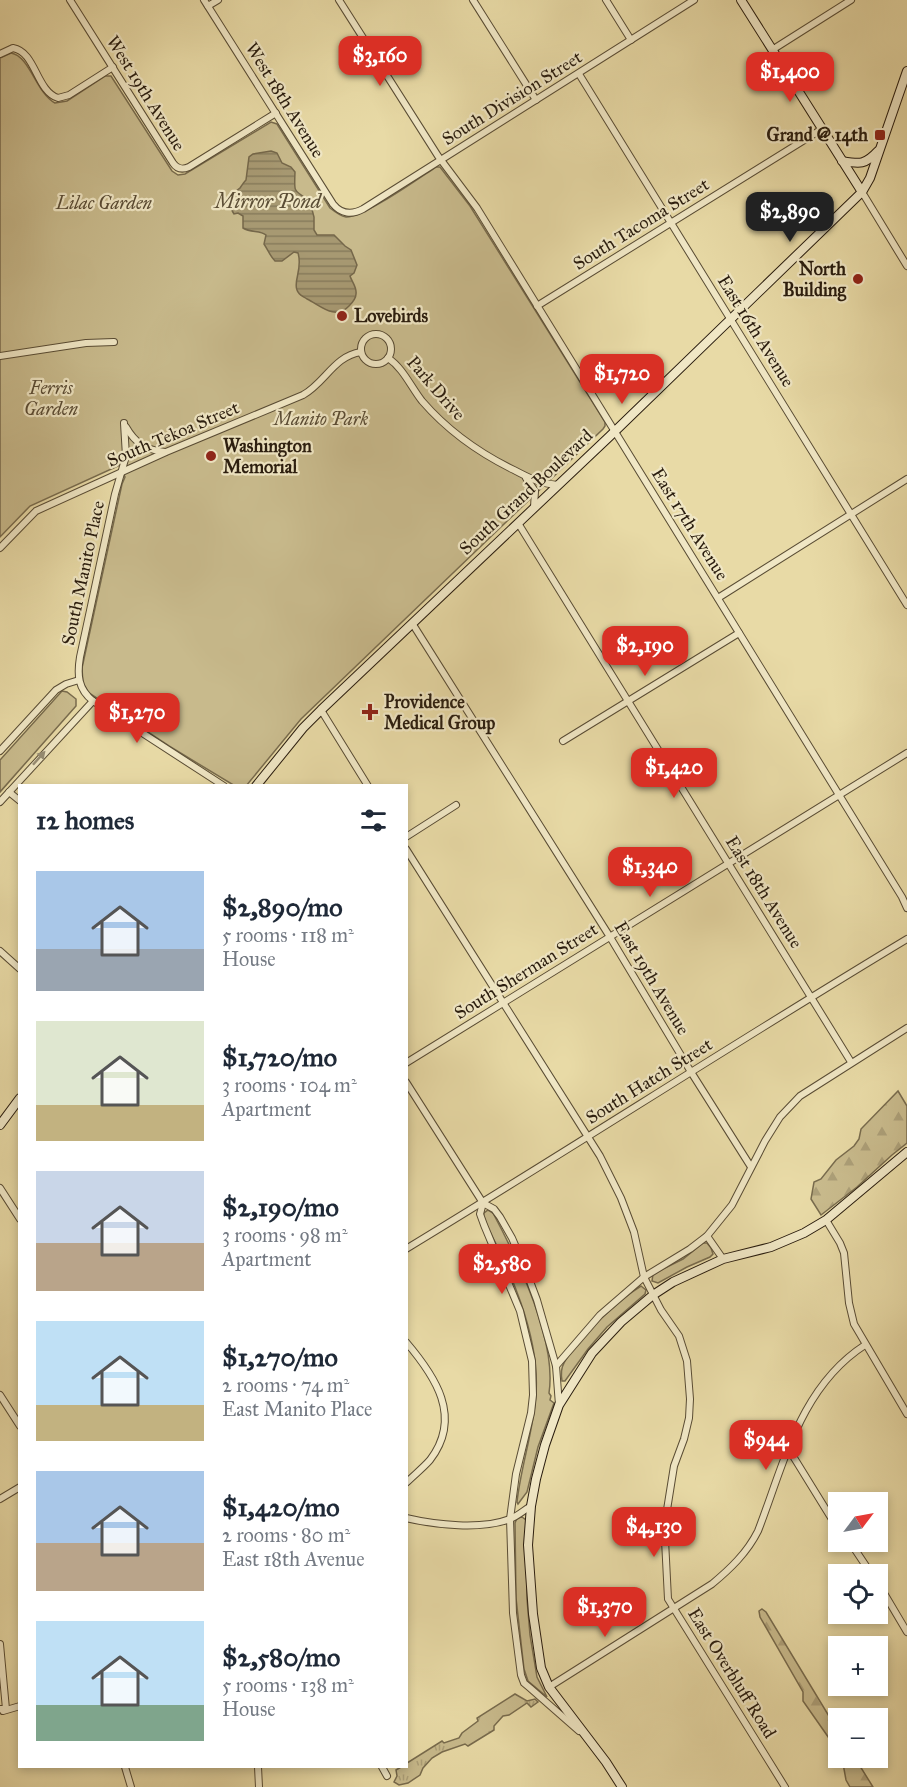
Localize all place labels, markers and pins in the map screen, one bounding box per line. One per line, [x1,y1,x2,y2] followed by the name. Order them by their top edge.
[331,36,429,87] pin: $3,160
[741,52,839,103] pin: $1,400
[767,124,869,147] place label: Grand @ 14th
[873,128,887,142] marker: Grand @ 14th
[741,192,839,243] pin: $2,890
[783,258,847,302] place label: North Building
[851,272,865,286] marker: North Building
[354,305,429,327] place label: Lovebirds
[335,309,349,323] marker: Lovebirds
[573,354,671,405] pin: $1,720
[223,435,312,478] place label: Washington Memorial
[204,449,218,463] marker: Washington Memorial
[596,626,694,677] pin: $2,190
[384,691,495,735] place label: Providence Medical Group
[88,693,186,744] pin: $1,270
[361,703,379,721] marker: Providence Medical Group
[625,748,723,799] pin: $1,420
[601,847,699,898] pin: $1,340
[453,1244,551,1295] pin: $2,580
[730,1420,802,1471] pin: $944
[605,1507,703,1558] pin: $4,130
[556,1587,654,1638] pin: $1,370

